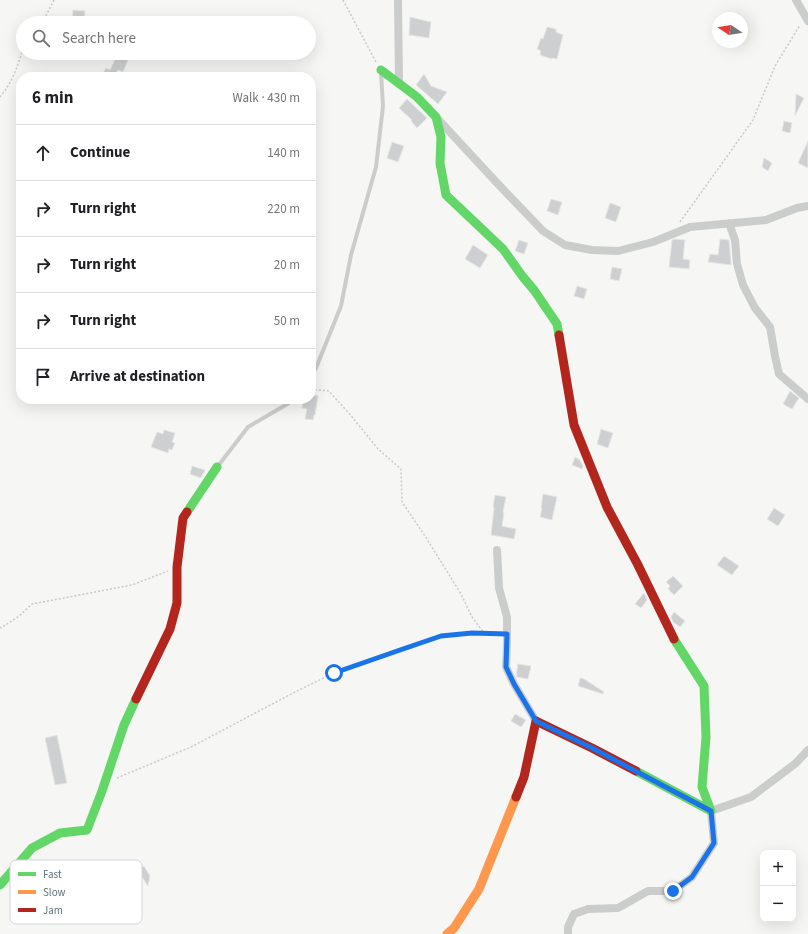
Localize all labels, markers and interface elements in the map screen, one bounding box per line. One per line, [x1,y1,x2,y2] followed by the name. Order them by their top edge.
[712,12,748,48] north arrow
[16,16,316,60] search box
[30,27,52,49] icon: search
[62,28,136,49] text: Search here
[32,86,73,110] text: 6 min
[232,89,300,107] text: Walk · 430 m
[32,142,54,164] icon: ahead
[70,142,130,163] text: Continue
[267,144,300,162] text: 140 m
[32,198,54,220] icon: right
[70,198,136,219] text: Turn right
[267,200,300,218] text: 220 m
[32,254,54,276] icon: right
[70,254,136,275] text: Turn right
[274,256,300,274] text: 20 m
[32,310,54,332] icon: right
[70,310,136,331] text: Turn right
[274,312,300,330] text: 50 m
[32,366,54,388] icon: arrive
[70,366,205,387] text: Arrive at destination
[325,664,343,682] route start
[760,850,796,922] map controls
[760,850,796,886] button: +
[10,860,142,924] legend
[43,867,62,882] text: Fast
[664,882,682,900] route end
[43,885,66,900] text: Slow
[760,886,796,922] button: −
[43,903,63,918] text: Jam

